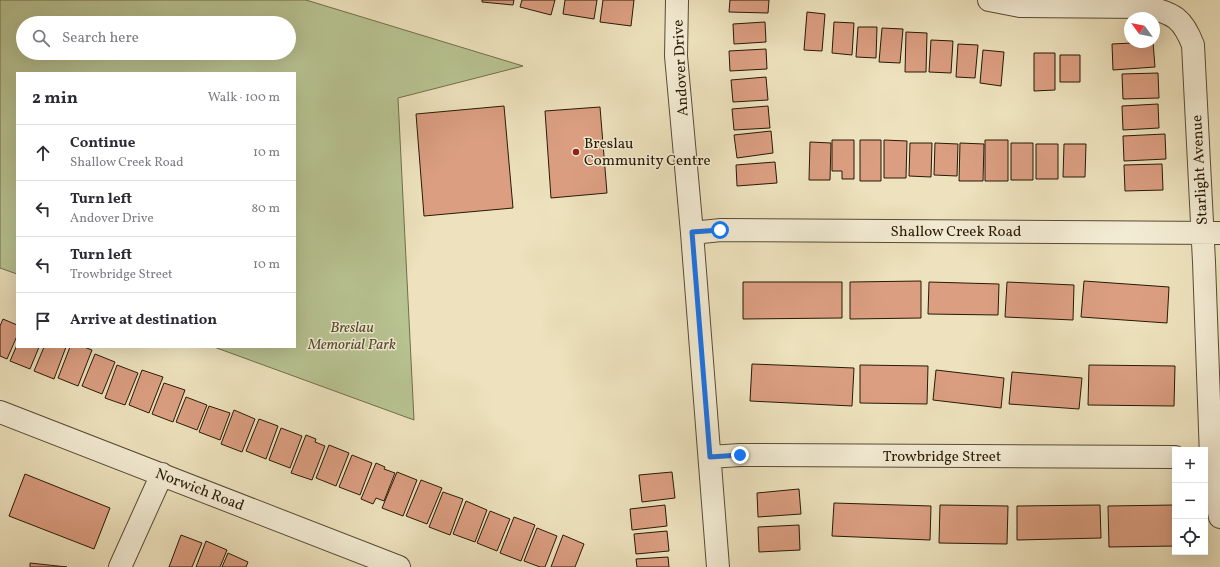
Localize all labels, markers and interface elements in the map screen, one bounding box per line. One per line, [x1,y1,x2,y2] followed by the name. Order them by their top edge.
[1124,12,1160,48] north arrow
[16,16,296,60] search box
[668,19,695,117] street label: Andover Drive
[30,27,52,49] icon: search
[62,28,139,49] text: Search here
[32,87,78,110] text: 2 min
[208,89,280,107] text: Walk · 100 m
[1187,114,1214,226] street label: Starlight Avenue
[70,133,135,154] text: Continue
[584,134,711,172] place label: Breslau Community Centre
[32,142,54,164] icon: ahead
[253,144,280,162] text: 10 m
[571,147,581,157] marker: Breslau Community Centre
[70,154,184,172] text: Shallow Creek Road
[70,189,132,210] text: Turn left
[32,198,54,220] icon: left
[251,200,280,218] text: 80 m
[70,210,154,228] text: Andover Drive
[711,221,729,239] route start
[891,222,1022,243] street label: Shallow Creek Road
[70,245,132,266] text: Turn left
[32,254,54,276] icon: left
[253,256,280,274] text: 10 m
[70,266,173,284] text: Trowbridge Street
[32,310,54,332] icon: arrive
[70,310,217,331] text: Arrive at destination
[307,318,396,356] park label: Breslau Memorial Park
[731,446,749,464] route end
[883,447,1001,468] street label: Trowbridge Street
[1172,447,1208,555] map controls
[1172,447,1208,483] button: +
[152,464,247,517] street label: Norwich Road
[1172,483,1208,519] button: −
[1172,519,1208,555] button: locate

